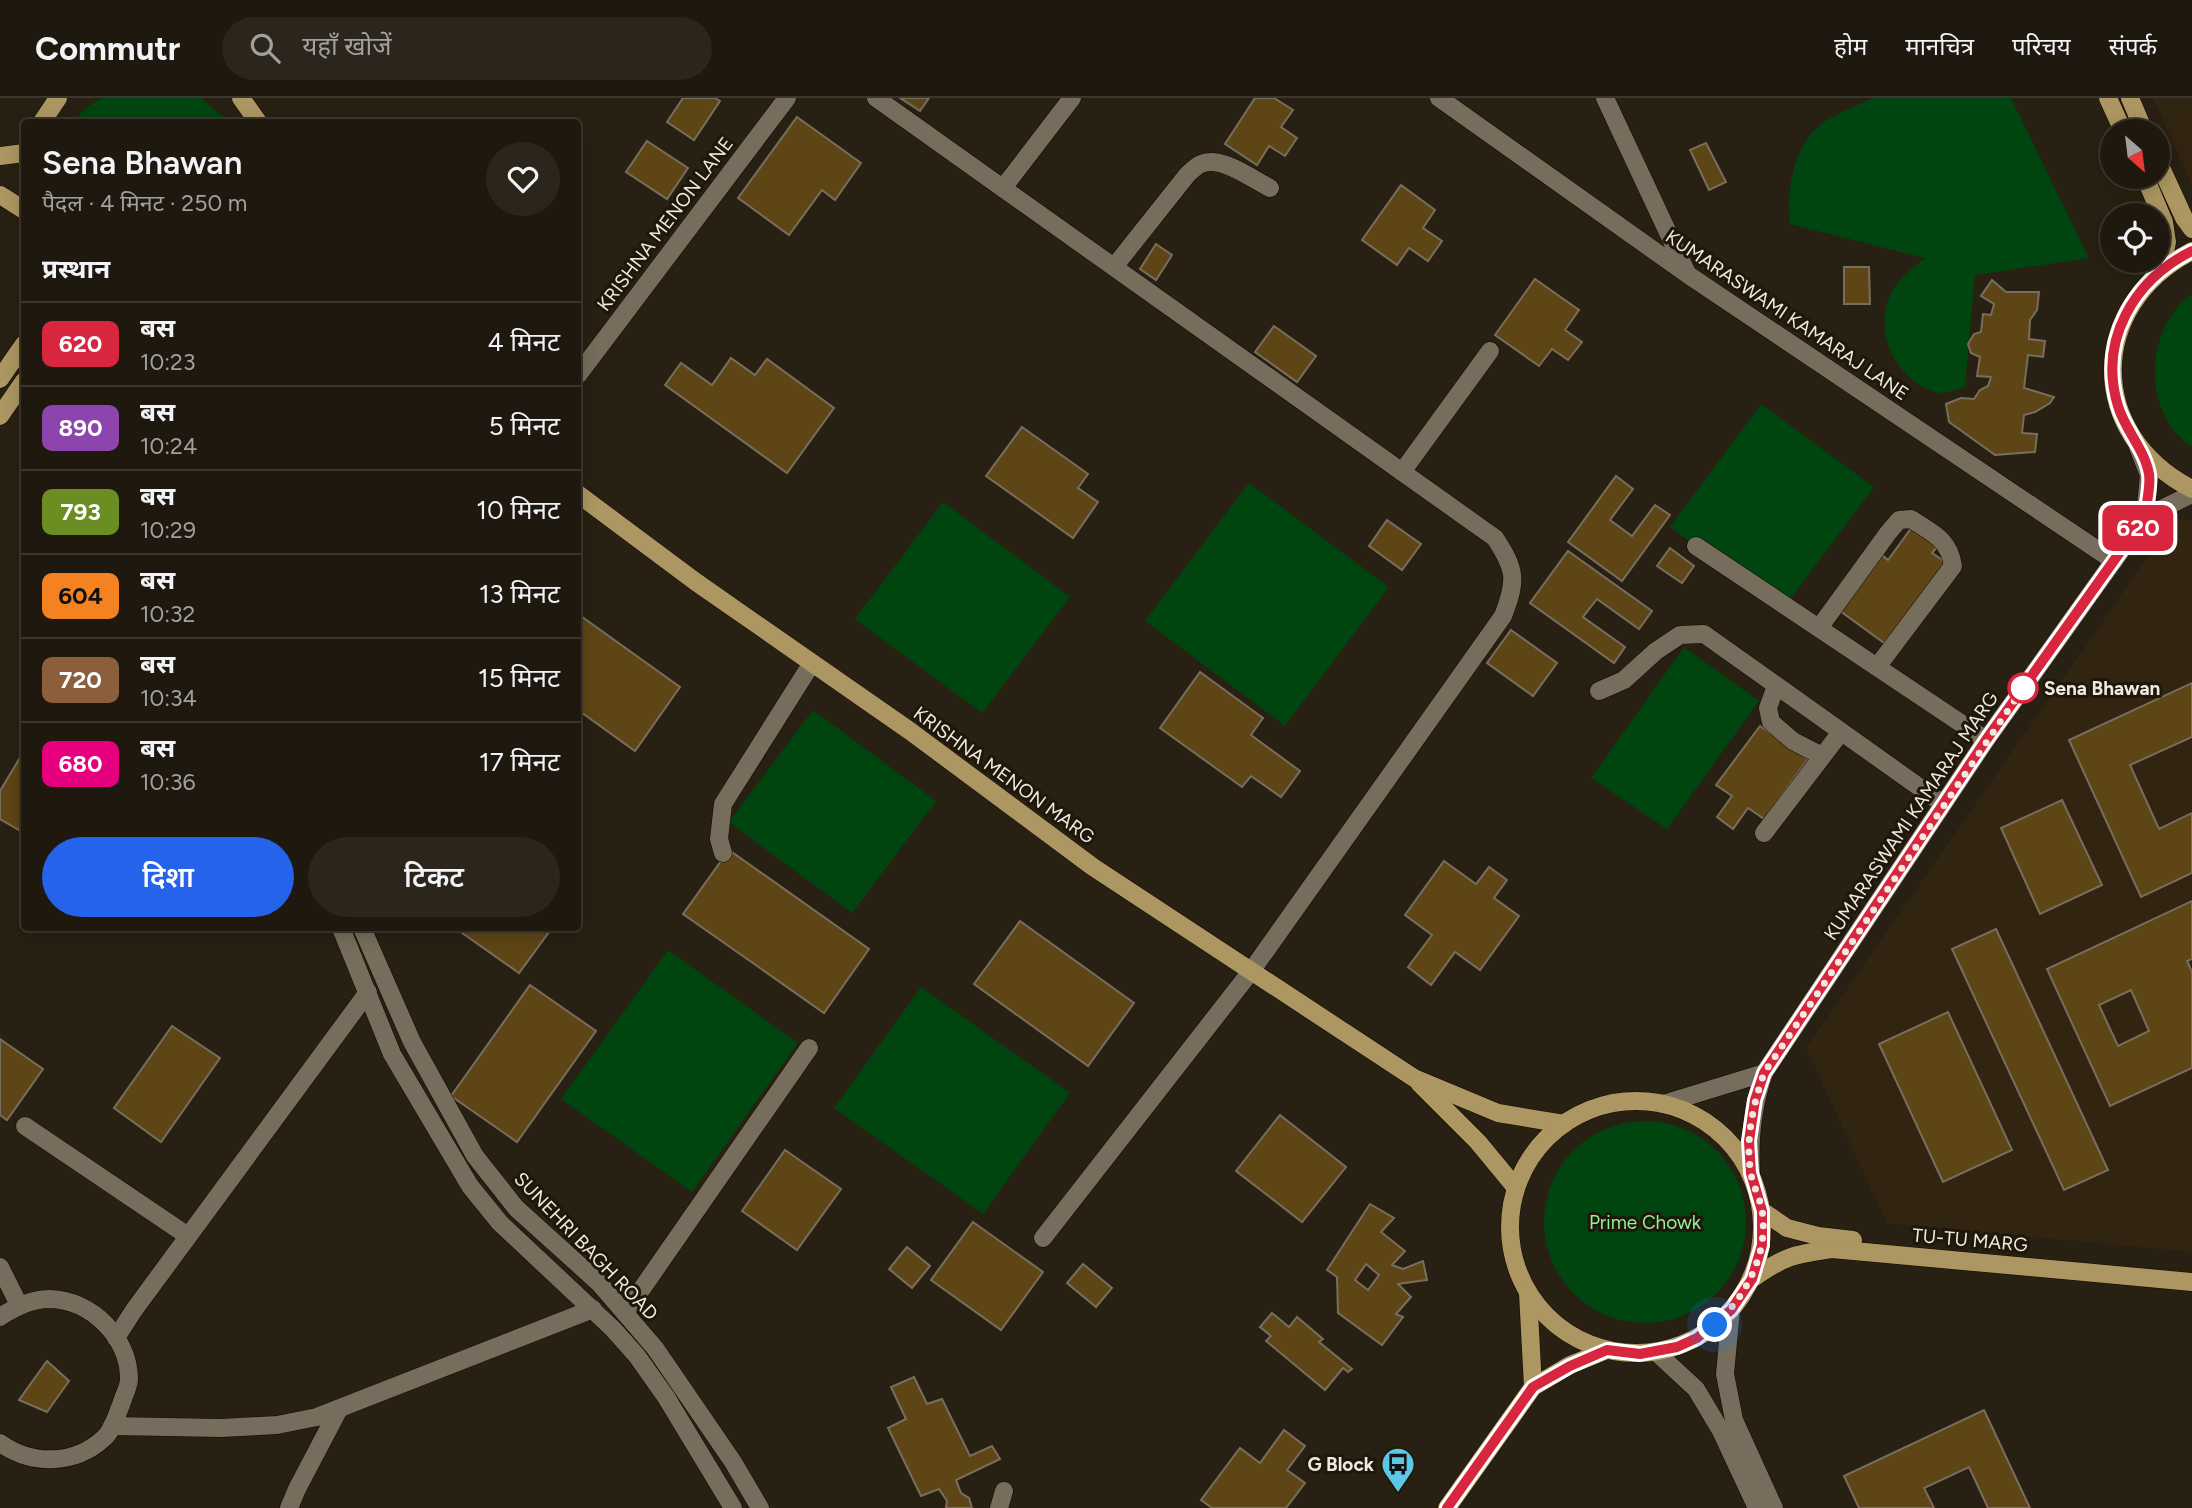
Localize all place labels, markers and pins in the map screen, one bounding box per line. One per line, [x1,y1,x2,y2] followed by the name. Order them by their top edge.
[2008,673,2038,703] marker: Sena Bhawan
[2044,677,2160,700] place label: Sena Bhawan
[1379,1445,1417,1494] bus stop icon: G Block
[1307,1453,1375,1476] place label: G Block

